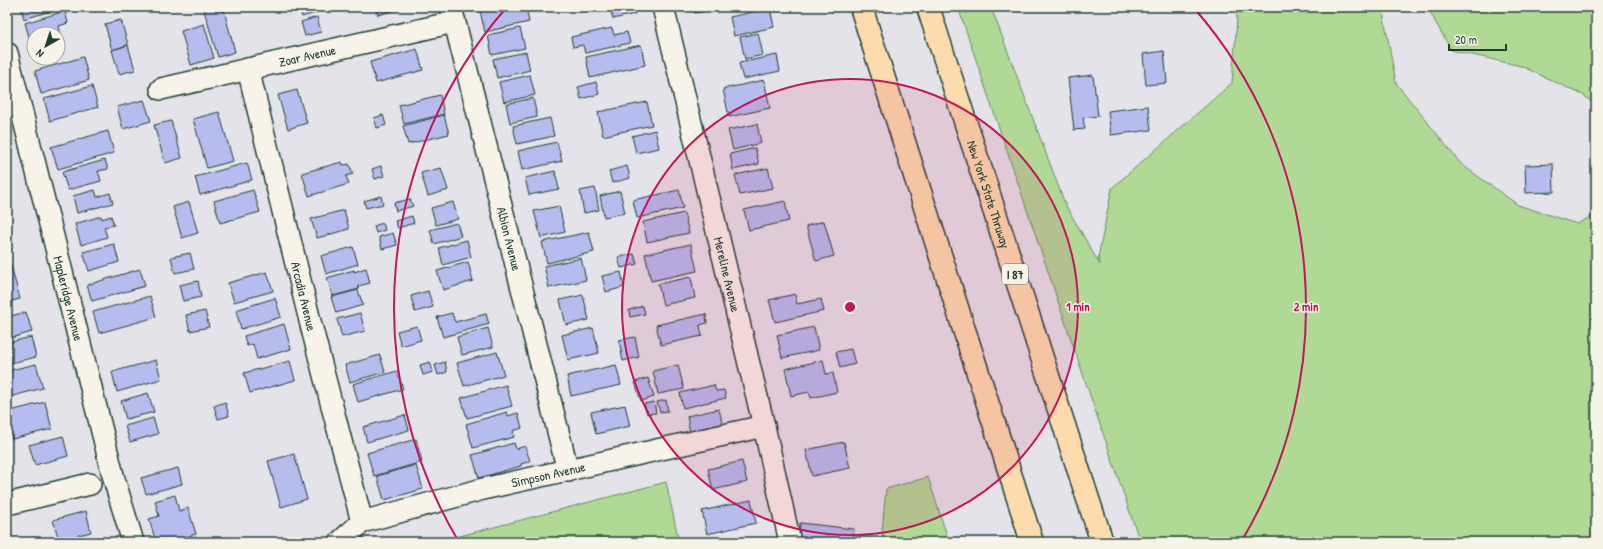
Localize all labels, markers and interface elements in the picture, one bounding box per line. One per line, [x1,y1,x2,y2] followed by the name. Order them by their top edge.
[26,26,66,66] north arrow
[1449,26,1506,52] scale bar
[1455,31,1477,48] text: 20 m
[277,40,338,71] street label: Zoar Avenue
[33,46,46,61] text: N
[963,138,1015,251] street label: New York State Thruway
[493,205,526,273] street label: Albion Avenue
[710,235,745,314] street label: Mereline Avenue
[49,254,88,343] street label: Mapleridge Avenue
[287,260,321,333] street label: Arcadia Avenue
[1002,264,1028,284] road number: I 87
[1066,298,1090,315] text: 1 min
[1294,298,1319,315] text: 2 min
[843,300,857,314] centre of rings
[509,457,587,491] street label: Simpson Avenue

